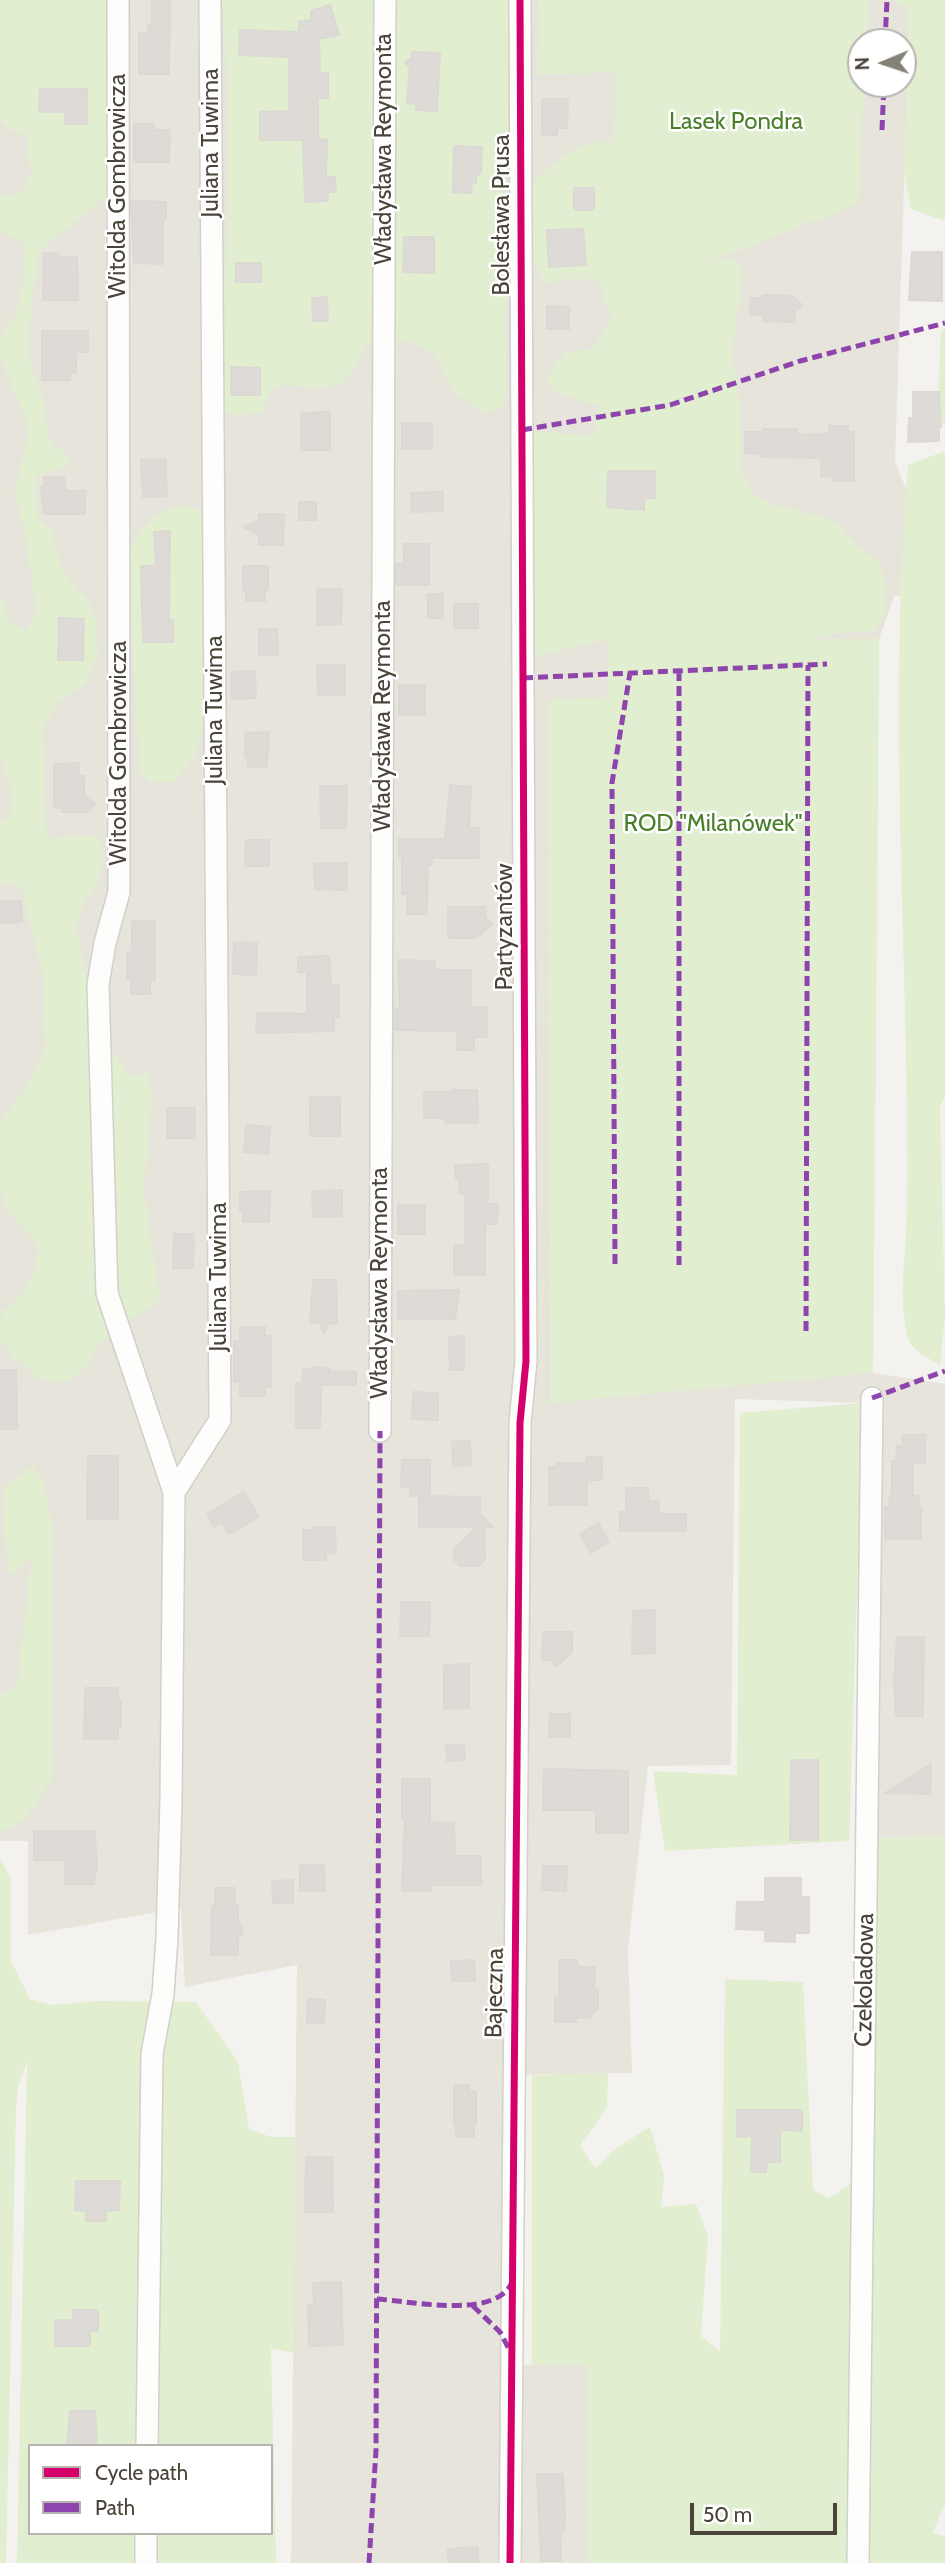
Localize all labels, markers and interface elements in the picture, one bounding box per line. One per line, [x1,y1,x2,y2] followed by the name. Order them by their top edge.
[847,28,917,98] north arrow
[370,33,398,265] street label: Władysława Reymonta
[851,57,874,71] text: N
[197,68,225,218] street label: Juliana Tuwima
[104,74,132,298] street label: Witolda Gombrowicza
[669,108,803,136] park label: Lasek Pondra
[488,134,516,296] street label: Bolesława Prusa
[369,600,397,832] street label: Władysława Reymonta
[201,635,229,785] street label: Juliana Tuwima
[105,641,133,865] street label: Witolda Gombrowicza
[623,810,803,838] park label: ROD "Milanówek"
[491,863,519,991] street label: Partyzantów
[366,1167,394,1399] street label: Władysława Reymonta
[205,1202,233,1352] street label: Juliana Tuwima
[849,1913,881,2047] street label: Czekoladowa
[480,1948,510,2038] street label: Bajeczna
[28,2444,273,2535] legend
[95,2460,188,2485] text: Cycle path
[693,2490,840,2534] scale bar
[95,2495,135,2520] text: Path
[703,2502,752,2527] text: 50 m

